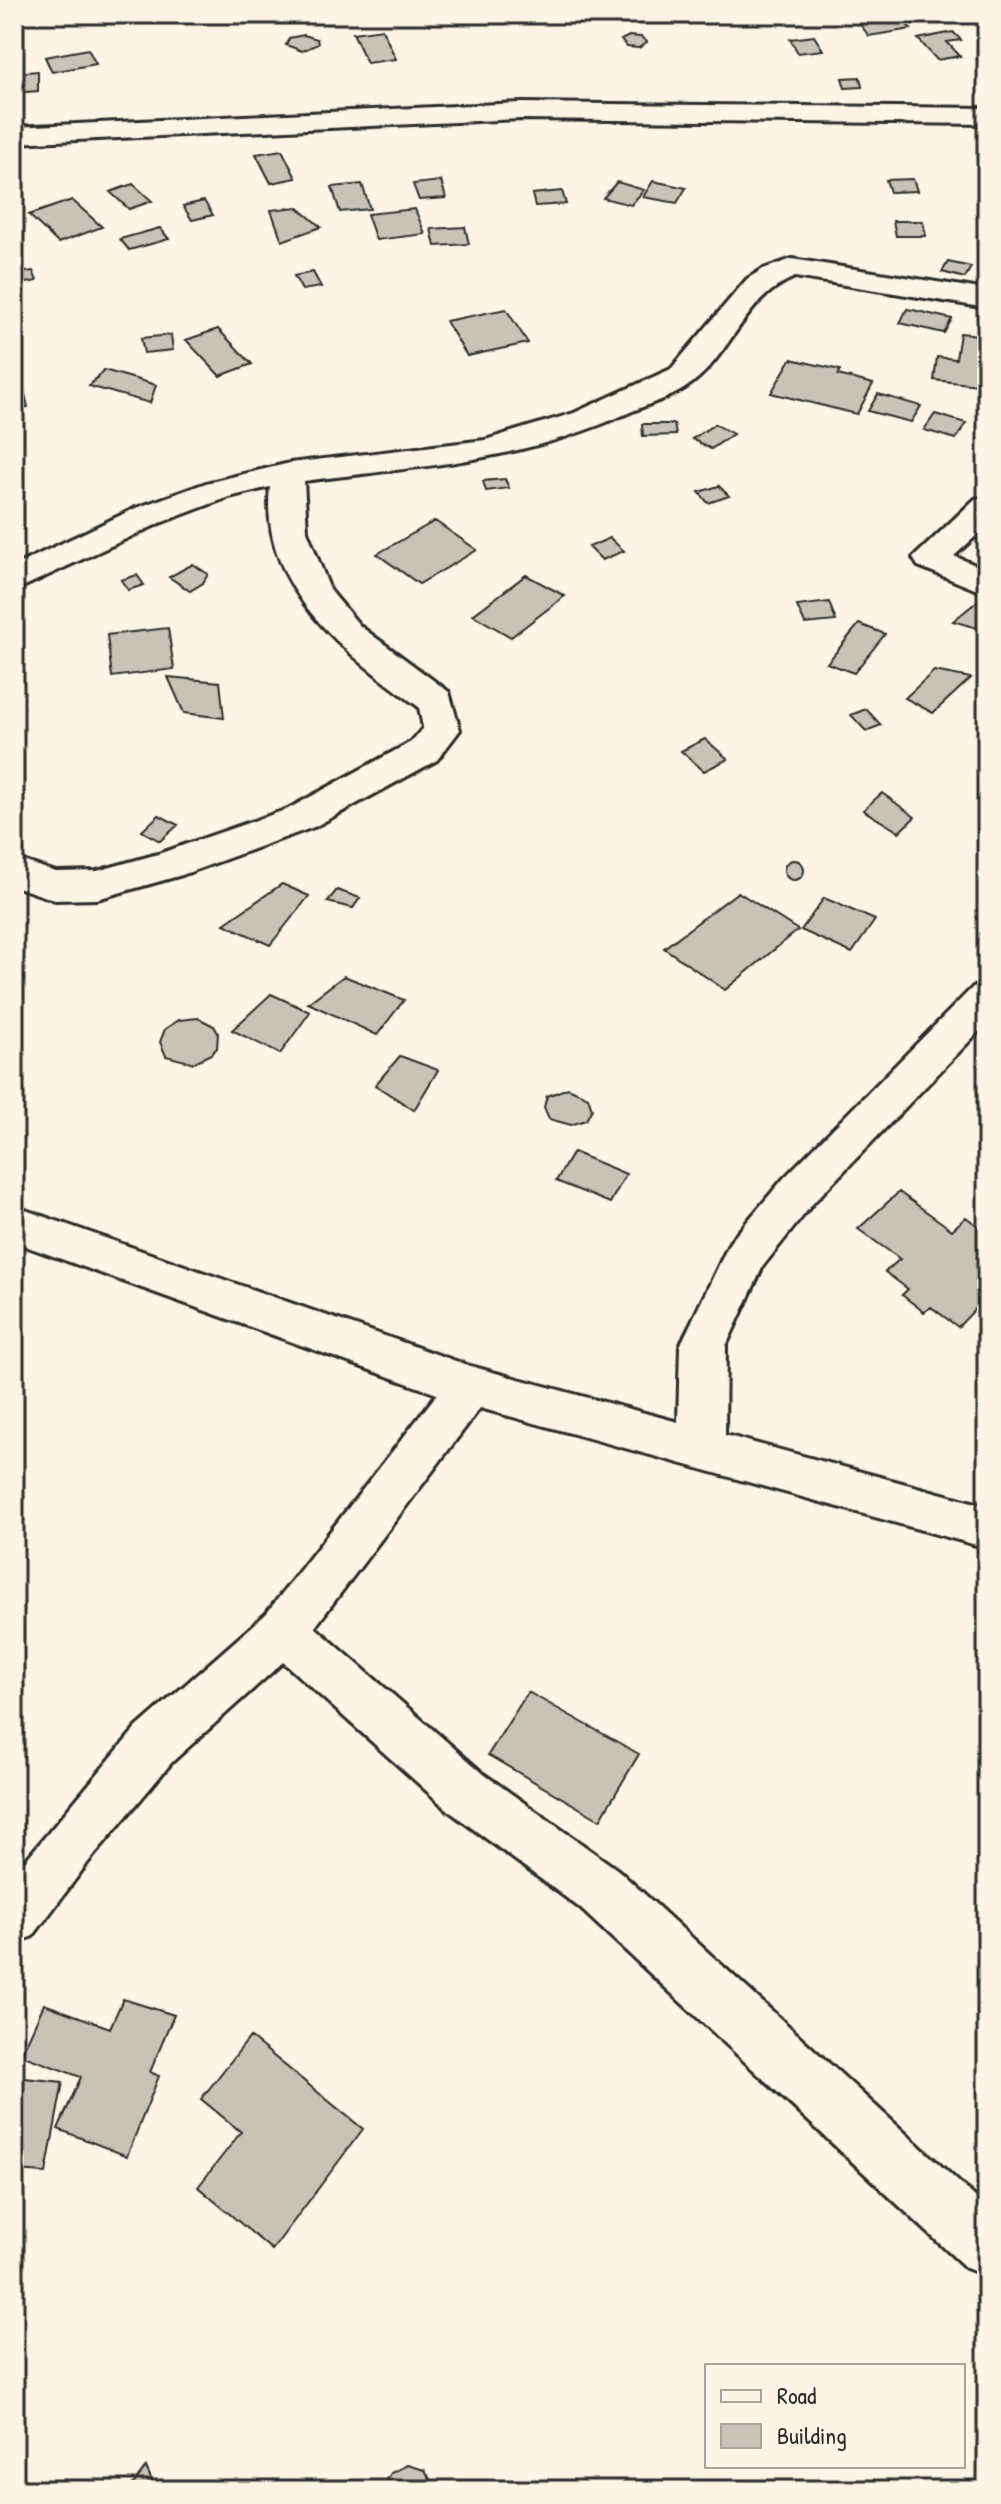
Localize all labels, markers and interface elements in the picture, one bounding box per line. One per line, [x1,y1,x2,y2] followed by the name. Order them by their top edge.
[705,2364,965,2468] legend
[777,2379,816,2411] text: Road
[777,2419,847,2451] text: Building

